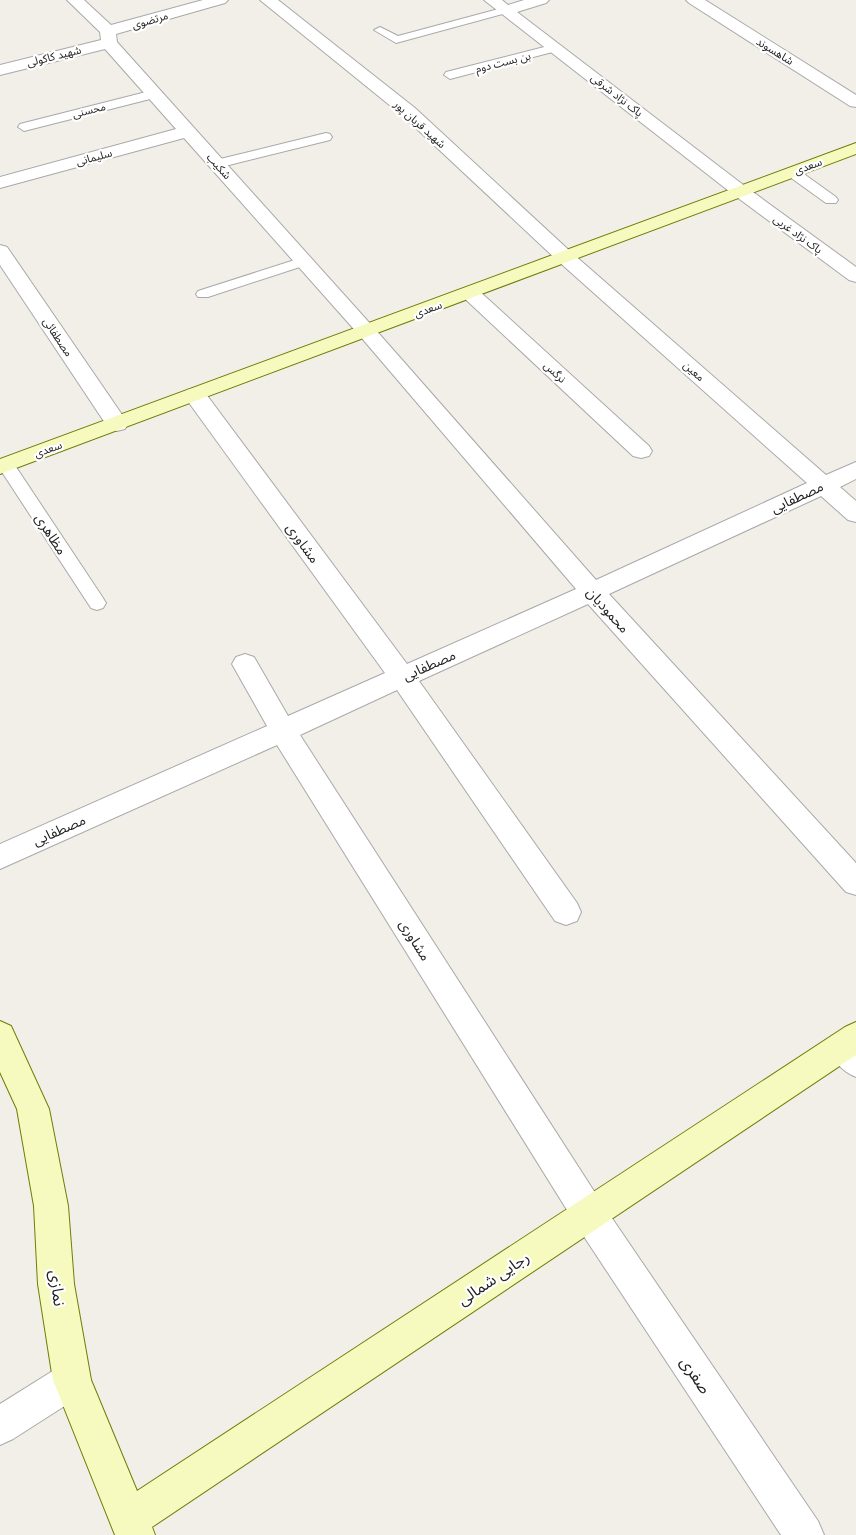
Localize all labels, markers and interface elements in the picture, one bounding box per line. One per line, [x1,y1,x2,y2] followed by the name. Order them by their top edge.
[130,8,170,32] street label: مرتضوی
[754,34,797,68] street label: شاهسوند
[25,42,83,70] street label: شهید کاکولی
[474,48,532,77] street label: بن بست دوم
[587,70,646,121] street label: پاک نژاد شرقی
[390,96,449,152] street label: شهید قربان پور
[71,99,107,121] street label: محسنی
[74,145,114,169] street label: سلیمانی
[203,150,235,182] street label: شکیب
[792,154,824,178] street label: سعدی
[770,211,825,257] street label: پاک نژاد غربی
[412,297,444,321] street label: سعدی
[40,315,76,359] street label: مصطفائی
[541,358,569,386] street label: نرگس
[680,358,708,384] street label: معین
[32,437,64,460] street label: سعدی
[768,477,826,517] street label: مصطفایی
[31,510,71,558] street label: مظاهری
[282,519,324,567] street label: مشاوری
[583,583,633,637] street label: محمودیان
[400,645,458,685] street label: مصطفایی
[30,810,88,850] street label: مصطفایی
[395,916,435,964] street label: مشاوری
[453,1247,533,1309] street label: رجایی شمالی
[46,1269,70,1307] street label: نمازی
[676,1352,716,1398] street label: صفری

